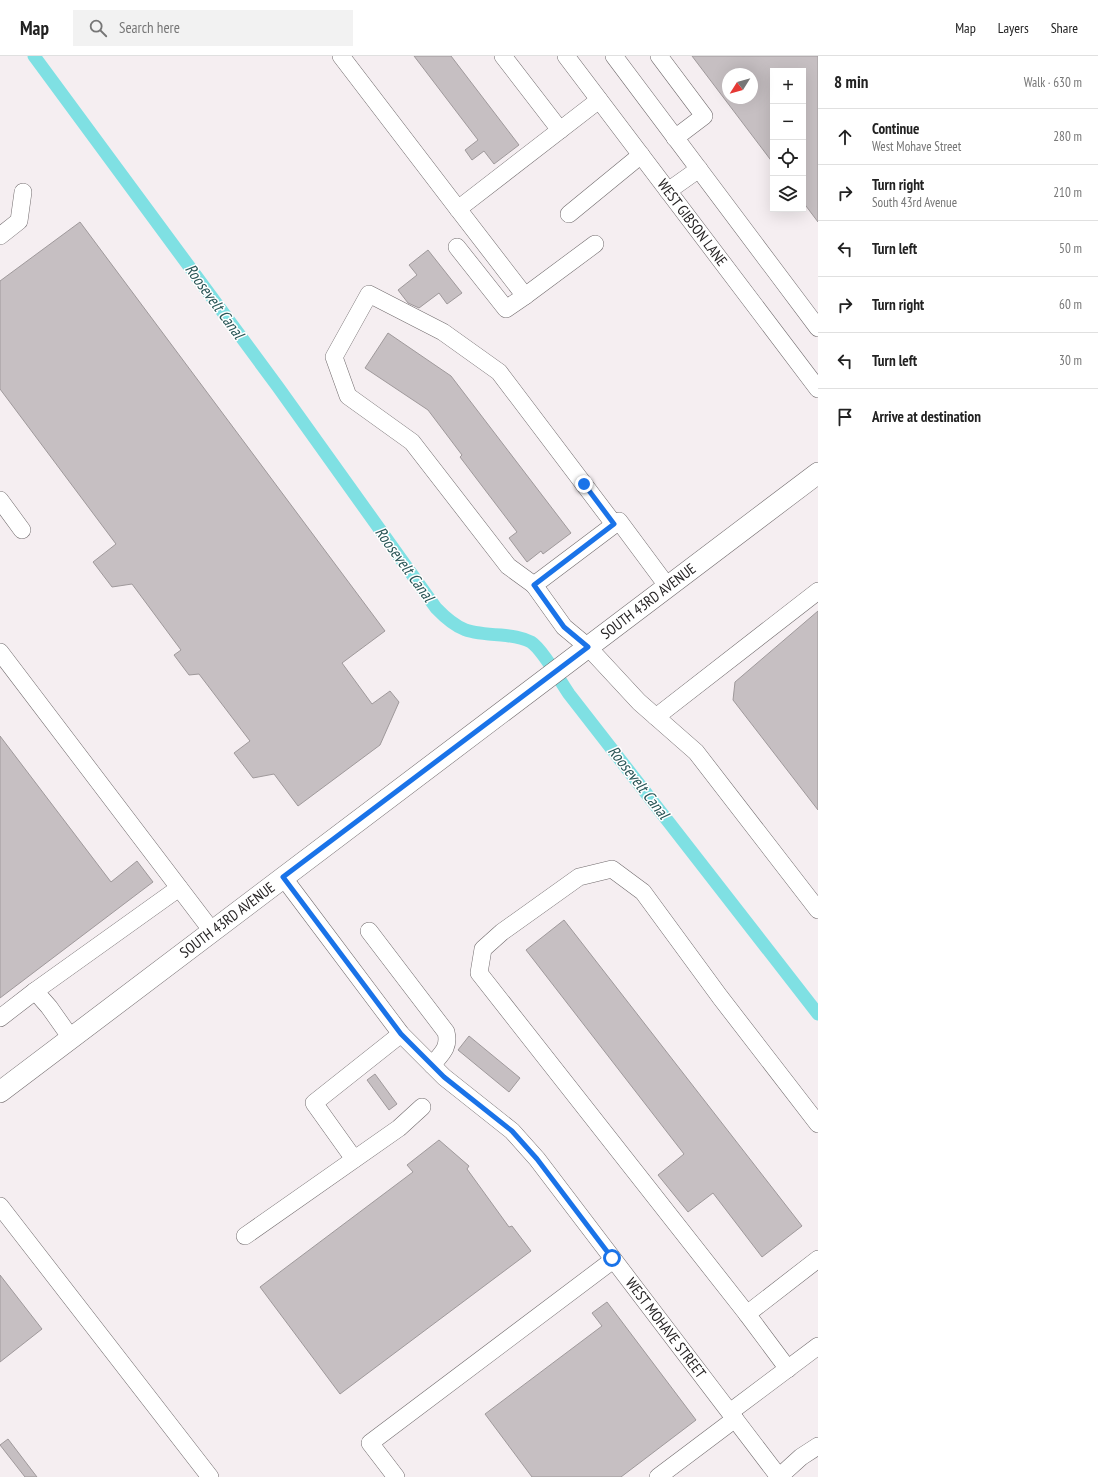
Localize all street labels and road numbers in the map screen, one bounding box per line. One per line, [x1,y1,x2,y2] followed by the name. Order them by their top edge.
[653,175,732,270] street label: WEST GIBSON LANE
[597,559,699,643] street label: SOUTH 43RD AVENUE
[176,878,278,962] street label: SOUTH 43RD AVENUE
[622,1274,710,1382] street label: WEST MOHAVE STREET

